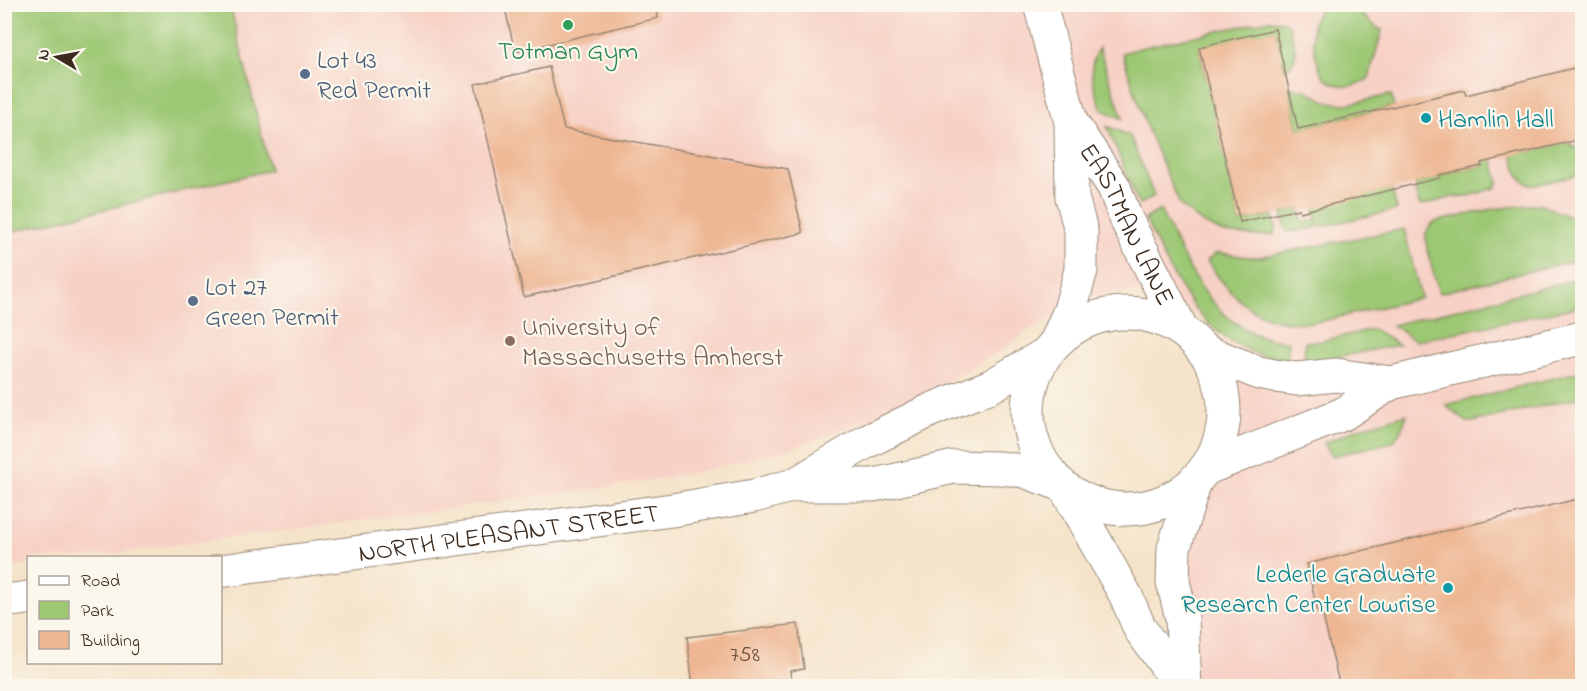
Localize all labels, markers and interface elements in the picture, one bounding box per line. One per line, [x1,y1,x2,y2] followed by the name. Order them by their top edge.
[561,18,575,32] marker: Totman Gym
[27,27,87,87] north arrow
[498,34,638,72] place label: Totman Gym
[317,43,431,111] place label: Lot 43 Red Permit
[31,47,57,62] text: N
[298,67,312,81] marker: Lot 43 Red Permit
[1438,102,1554,140] place label: Hamlin Hall
[1419,111,1433,125] marker: Hamlin Hall
[1068,136,1183,313] street label: EASTMAN LANE
[205,270,339,338] place label: Lot 27 Green Permit
[186,294,200,308] marker: Lot 27 Green Permit
[522,310,784,378] place label: University of Massachusetts Amherst
[503,334,517,348] marker: University of Massachusetts Amherst
[356,496,662,574] street label: NORTH PLEASANT STREET
[27,556,222,664] legend
[1181,557,1436,625] place label: Lederle Graduate Research Center Lowrise
[81,569,120,595] text: Road
[1441,581,1455,595] marker: Lederle Graduate Research Center Lowrise
[81,599,114,625] text: Park
[80,629,140,656] text: Building
[730,640,760,672] house number: 758

